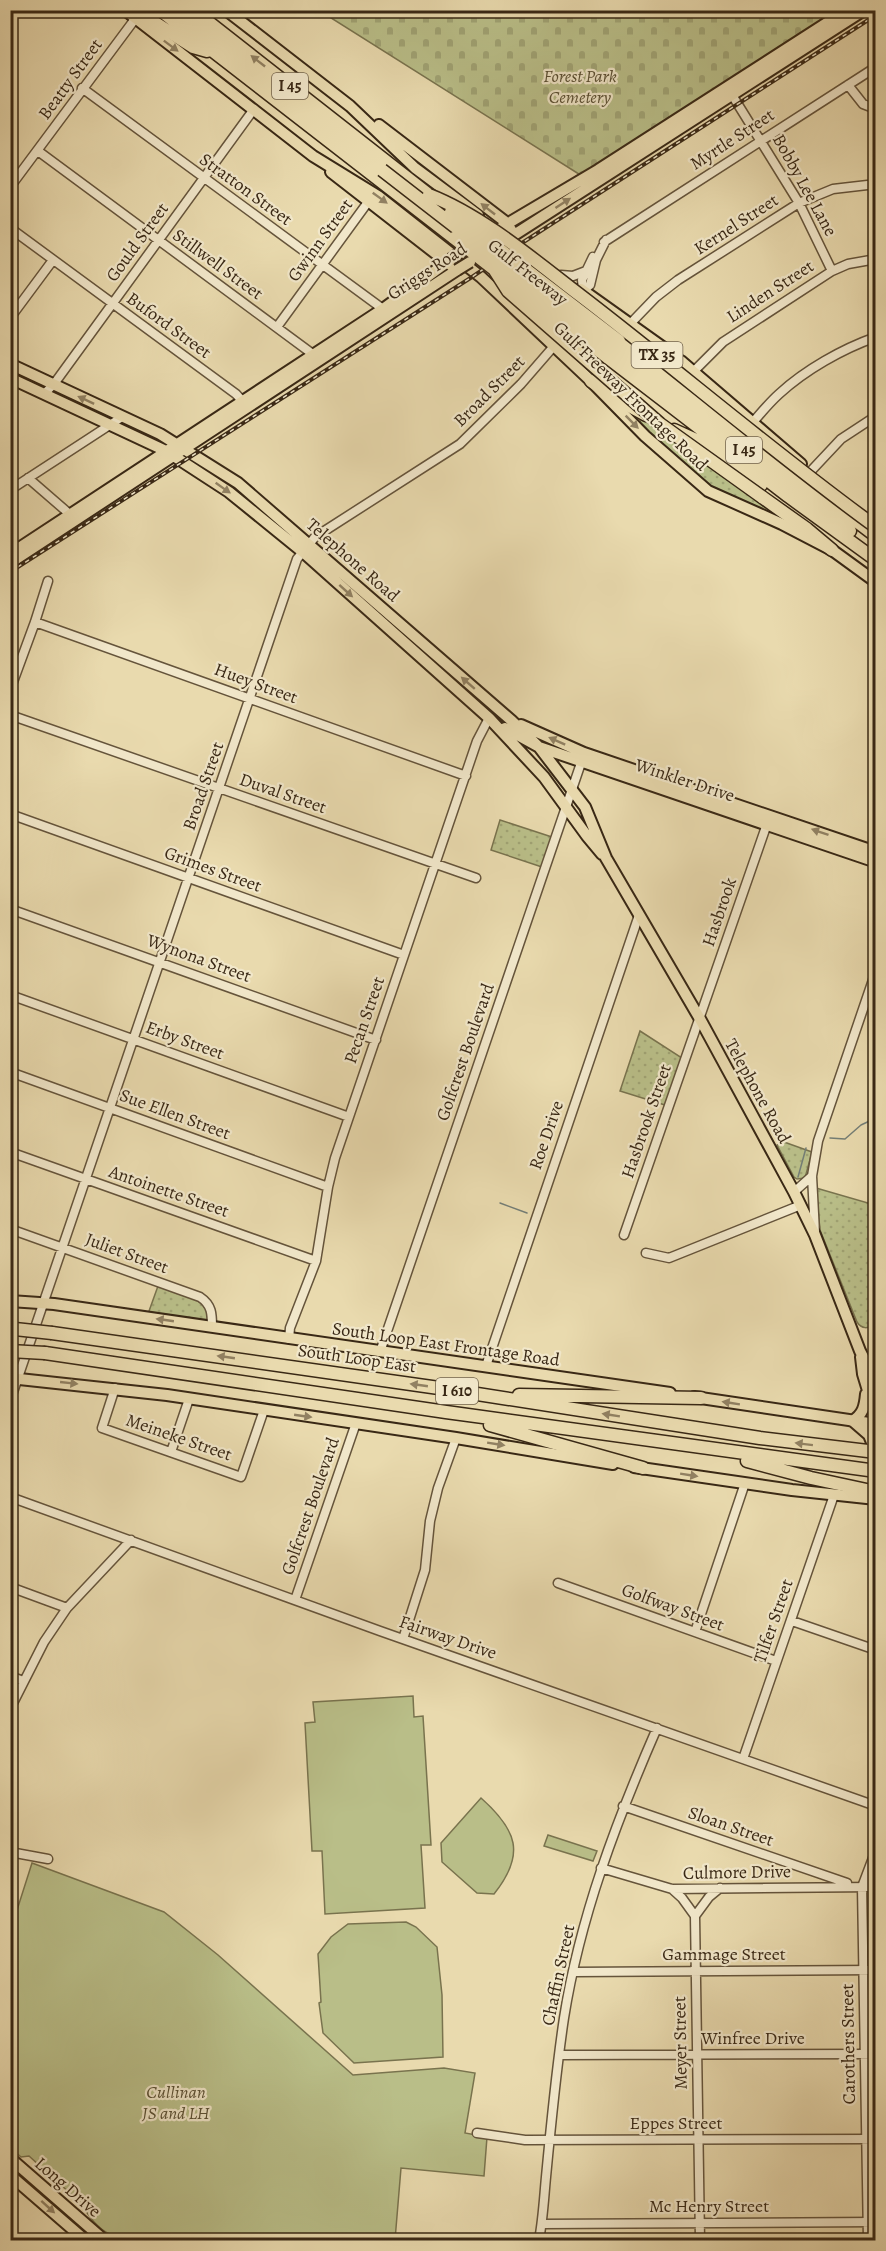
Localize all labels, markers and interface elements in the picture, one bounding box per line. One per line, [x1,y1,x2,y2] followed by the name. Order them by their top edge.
[32,34,108,124] street label: Beatty Street
[163,40,179,52] one-way arrow
[251,56,266,68] one-way arrow
[543,64,617,109] park label: Forest Park Cemetery
[272,73,308,99] road number: I 45
[685,103,779,175] street label: Myrtle Street
[767,130,843,240] street label: Bobby Lee Lane
[195,147,297,231] street label: Stratton Street
[689,188,783,260] street label: Kernel Street
[372,192,388,204] one-way arrow
[282,194,358,286] street label: Gwinn Street
[100,198,174,286] street label: Gould Street
[555,198,571,209] one-way arrow
[480,203,496,215] one-way arrow
[168,223,268,305] street label: Stillwell Street
[483,233,574,311] street label: Gulf Freeway
[383,236,472,306] street label: Griggs Road
[722,254,818,328] street label: Linden Street
[122,286,216,364] street label: Buford Street
[549,316,714,476] street label: Gulf Freeway Frontage Road
[632,342,682,368] road number: TX 35
[448,350,530,432] street label: Broad Street
[78,395,95,404] one-way arrow
[624,415,638,429] one-way arrow
[726,437,762,463] road number: I 45
[215,482,231,494] one-way arrow
[301,513,405,607] street label: Telephone Road
[339,584,354,598] one-way arrow
[211,657,301,709] street label: Huey Street
[460,676,476,689] one-way arrow
[547,736,565,746] one-way arrow
[177,738,229,833] street label: Broad Street
[631,752,738,807] street label: Winkler Drive
[236,767,330,819] street label: Duval Street
[811,827,829,837] one-way arrow
[161,840,265,898] street label: Grimes Street
[696,874,742,950] street label: Hasbrook
[143,928,254,988] street label: Wynona Street
[338,973,390,1067] street label: Pecan Street
[430,980,500,1124] street label: Golfcrest Boulevard
[143,1015,228,1065] street label: Erby Street
[719,1034,797,1148] street label: Telephone Road
[615,1061,677,1181] street label: Hasbrook Street
[116,1083,234,1145] street label: Sue Ellen Street
[523,1097,569,1173] street label: Roe Drive
[105,1159,232,1223] street label: Antoinette Street
[82,1227,172,1279] street label: Juliet Street
[156,1316,175,1325] one-way arrow
[331,1317,561,1371] street label: South Loop East Frontage Road
[297,1339,417,1377] street label: South Loop East
[216,1352,235,1361] one-way arrow
[59,1378,78,1388] one-way arrow
[436,1378,478,1404] road number: I 610
[409,1381,428,1390] one-way arrow
[722,1398,741,1407] one-way arrow
[123,1408,235,1466] street label: Meineke Street
[602,1410,621,1419] one-way arrow
[294,1411,313,1420] one-way arrow
[275,1434,345,1578] street label: Golfcrest Boulevard
[795,1439,814,1448] one-way arrow
[487,1440,506,1449] one-way arrow
[680,1470,699,1479] one-way arrow
[747,1576,799,1666] street label: Tilfer Street
[619,1577,728,1637] street label: Golfway Street
[396,1609,500,1665] street label: Fairway Drive
[685,1800,777,1852] street label: Sloan Street
[683,1859,791,1885] street label: Culmore Drive
[536,1922,580,2028] street label: Chaffin Street
[662,1942,786,1966] street label: Gammage Street
[835,1983,861,2105] street label: Carothers Street
[667,1996,693,2090] street label: Meyer Street
[700,2026,805,2050] street label: Winfree Drive
[141,2080,210,2125] park label: Cullinan JS and LH
[630,2111,722,2135] street label: Eppes Street
[30,2151,106,2223] street label: Long Drive
[649,2194,769,2218] street label: Mc Henry Street
[40,2201,56,2214] one-way arrow

